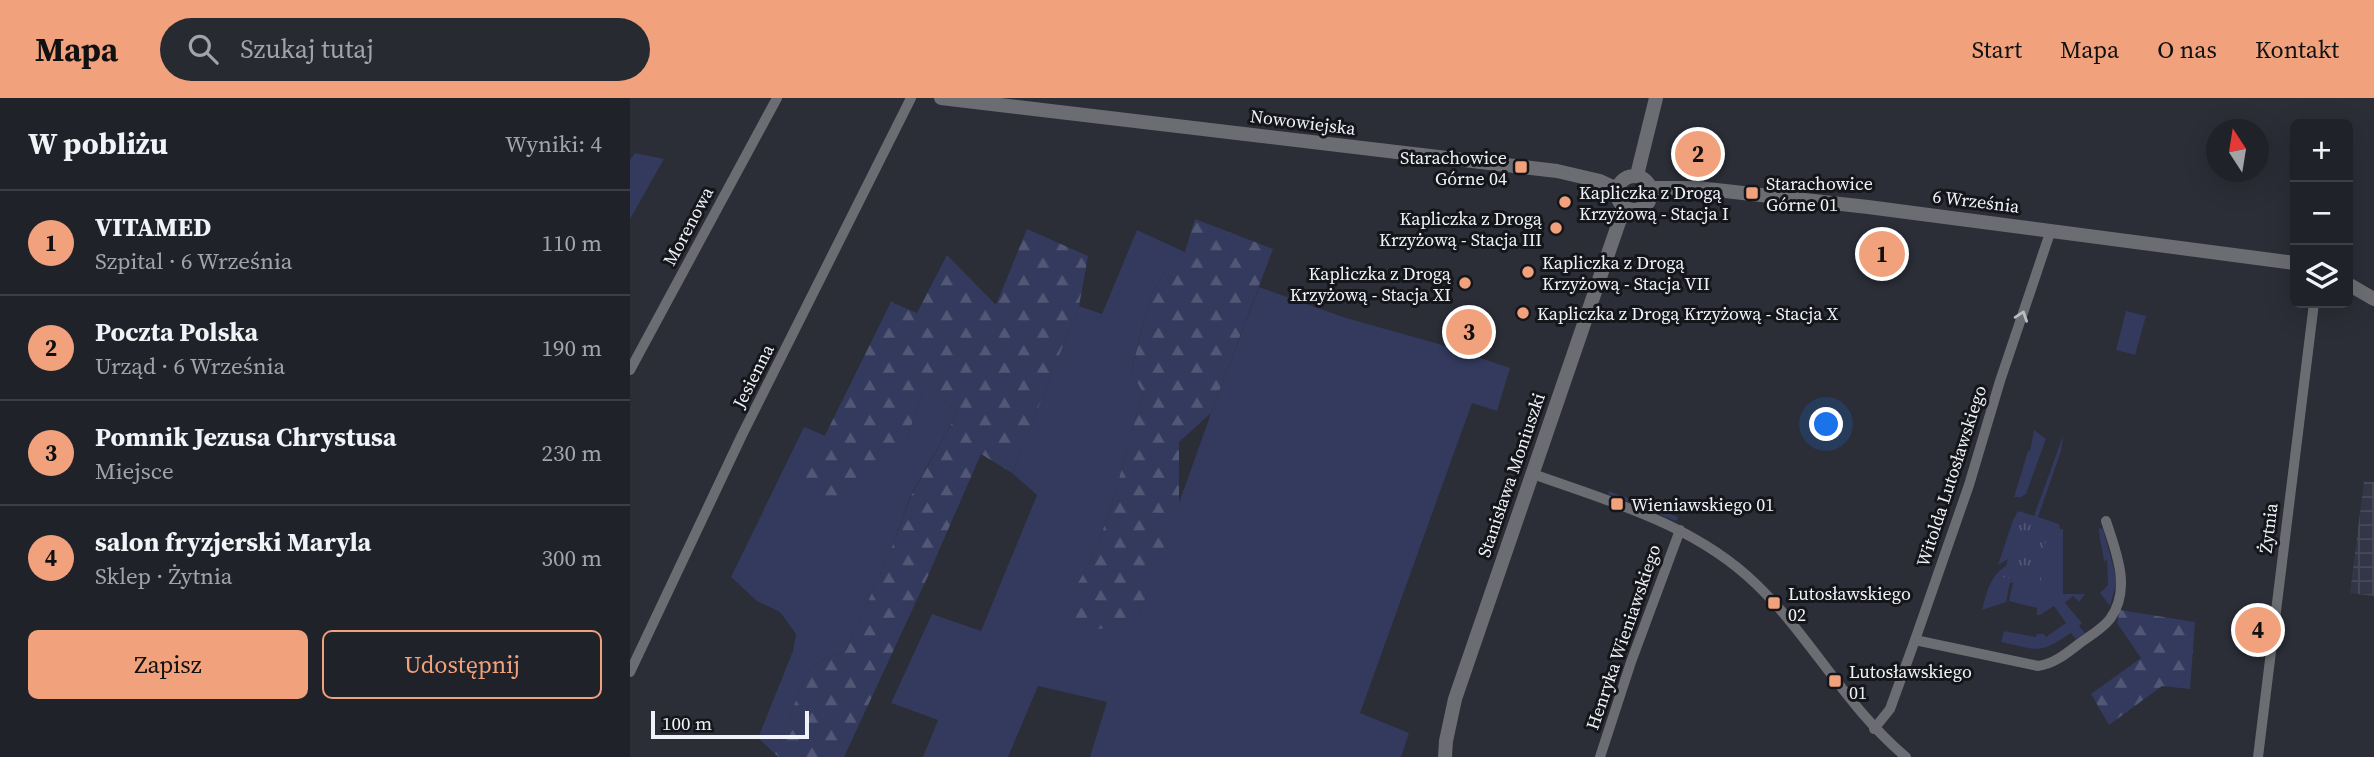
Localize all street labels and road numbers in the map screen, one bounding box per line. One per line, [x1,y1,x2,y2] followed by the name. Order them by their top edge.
[1249,103,1358,141] street label: Nowowiejska
[657,182,720,270] street label: Morenowa
[1931,183,2022,219] street label: 6 Września
[726,339,780,413] street label: Jesienna
[1910,382,1992,570] street label: Witolda Lutosławskiego
[1471,389,1551,561] street label: Stanisława Moniuszki
[2253,501,2284,554] street label: Żytnia
[1580,541,1667,733] street label: Henryka Wieniawskiego

